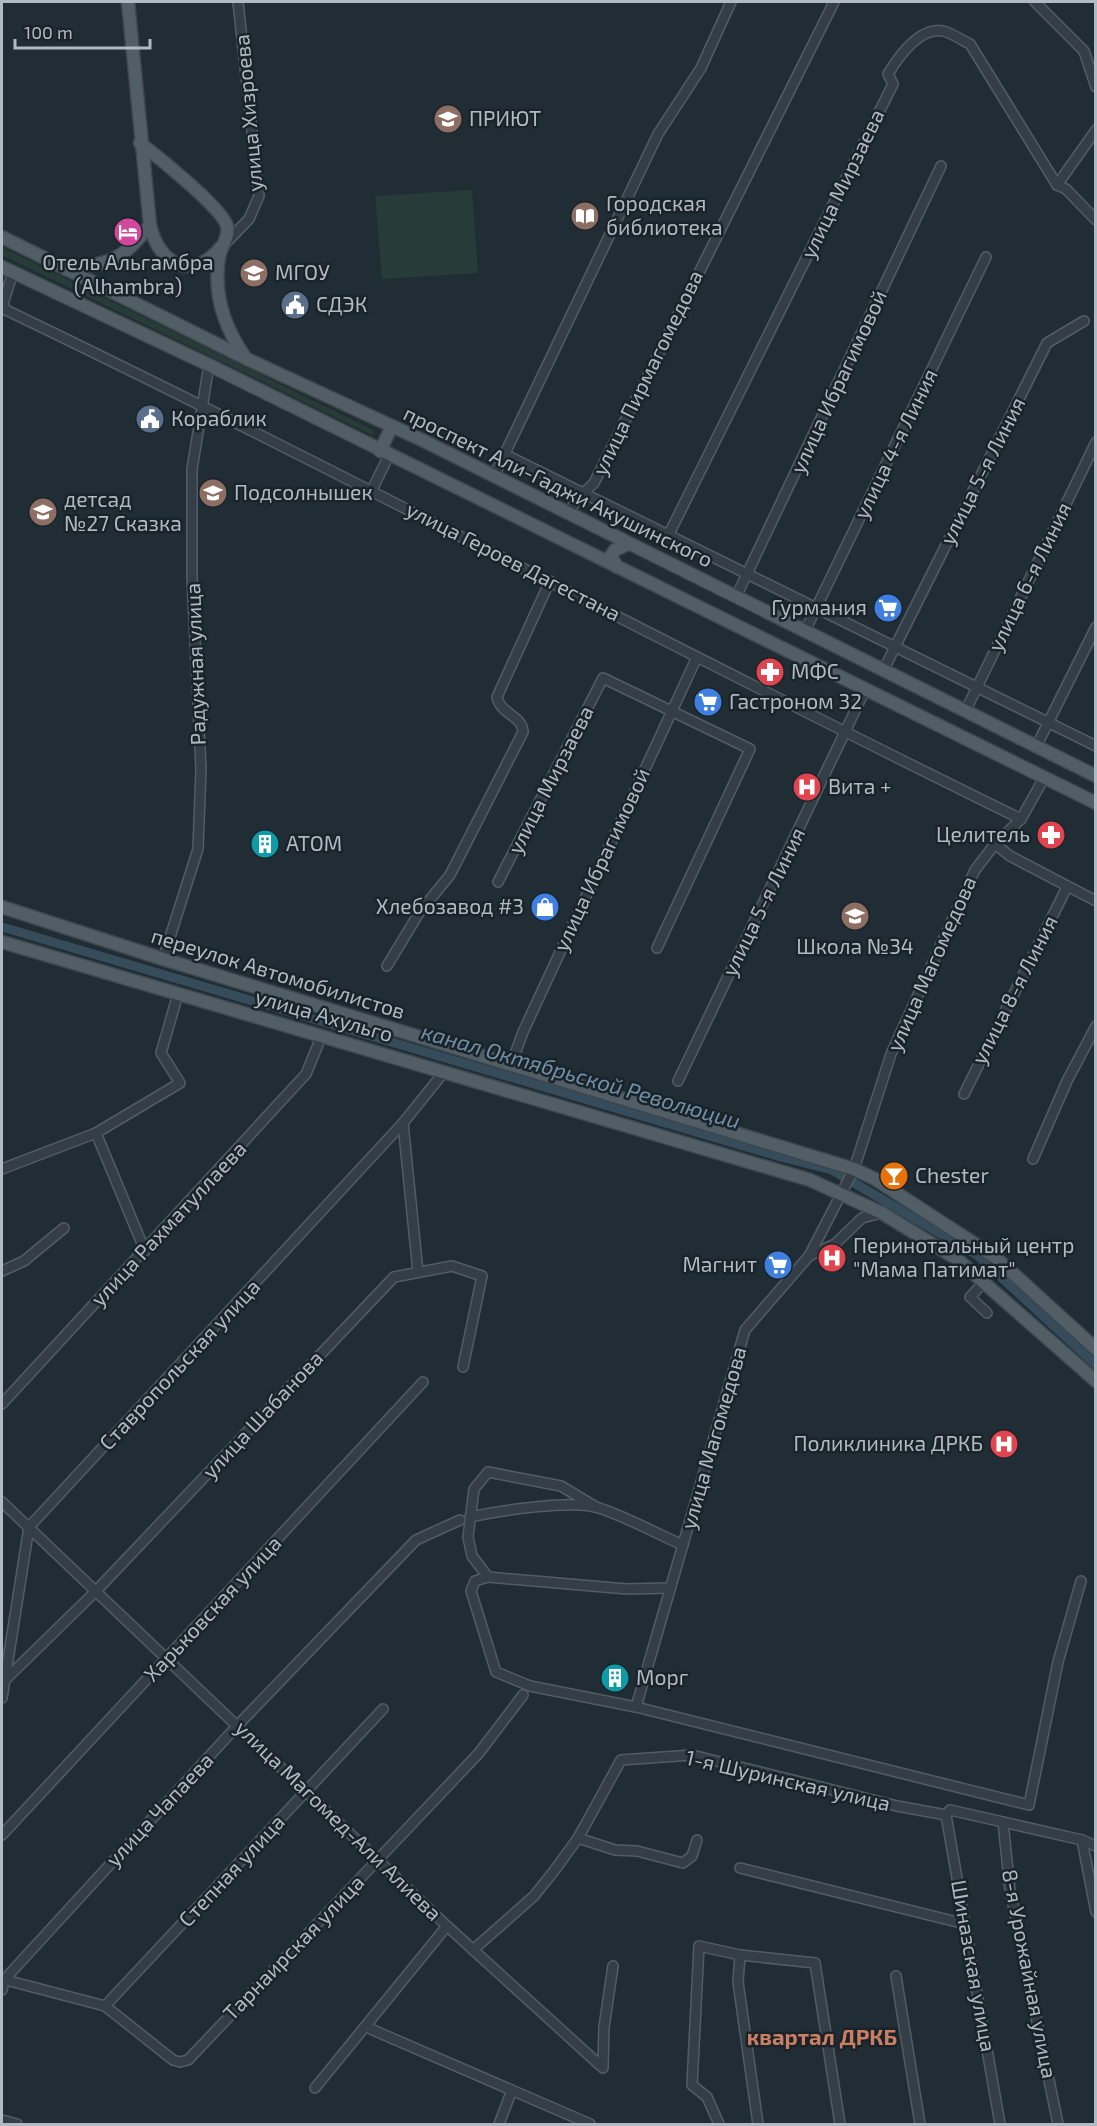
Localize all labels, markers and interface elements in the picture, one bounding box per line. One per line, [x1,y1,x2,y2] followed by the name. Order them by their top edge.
[15,12,150,50] scale bar
[24,21,73,43] text: 100 m
[228,33,268,193] street label: улица Хизроева
[432,103,464,135] school or university icon: ПРИЮТ
[469,105,541,130] place label: ПРИЮТ
[795,105,889,262] street label: улица Мирзаева
[606,190,723,239] place label: Городская библиотека
[569,200,601,232] library icon: Городская библиотека
[112,216,144,248] hotel icon: Отель Альгамбра (Alhambra)
[42,249,214,298] place label: Отель Альгамбра (Alhambra)
[238,257,270,289] school or university icon: МГОУ
[275,259,330,284] place label: МГОУ
[586,266,708,479] street label: улица Пирмагомедова
[784,286,892,477] street label: улица Ибрагимовой
[279,289,311,321] public building icon: СДЭК
[316,291,367,316] place label: СДЭК
[848,364,943,523] street label: улица 4-я Линия
[934,392,1030,549] street label: улица 5-я Линия
[400,400,717,572] street label: проспект Али-Гаджи Акушинского
[134,403,166,435] public building icon: Кораблик
[171,405,267,430] place label: Кораблик
[197,477,229,509] school or university icon: Подсолнышек
[234,479,373,504] place label: Подсолнышек
[64,486,182,535] place label: детсад №27 Сказка
[27,496,59,528] school or university icon: детсад №27 Сказка
[402,496,625,627] street label: улица Героев Дагестана
[982,498,1076,655] street label: улица 6-я Линия
[179,582,211,746] street label: Радужная улица
[872,592,904,624] supermarket icon: Гурмания
[771,594,867,620] place label: Гурмания
[754,656,786,688] pharmacy icon: МФС
[791,658,839,683] place label: МФС
[692,686,724,718] supermarket icon: Гастроном 32
[729,688,862,713] place label: Гастроном 32
[502,701,599,858] street label: улица Мирзаева
[547,764,655,955] street label: улица Ибрагимовой
[791,771,823,803] hospital icon: Вита +
[828,773,891,798] place label: Вита +
[1035,819,1067,851] pharmacy icon: Целитель
[936,821,1030,846] place label: Целитель
[716,823,810,980] street label: улица 5-я Линия
[249,828,281,860] building icon: АТОМ
[286,830,342,855] place label: АТОМ
[881,872,981,1055] street label: улица Магомедова
[529,891,561,923] shop icon: Хлебозавод #3
[376,893,524,918] place label: Хлебозавод #3
[839,900,871,932] school or university icon: Школа №34
[965,911,1063,1068] street label: улица 8-я Линия
[148,922,408,1024] street label: переулок Автомобилистов
[796,933,914,958] place label: Школа №34
[252,983,396,1047] street label: улица Ахульго
[419,1017,744,1133] water label: канал Октябрьской Революции
[85,1135,252,1311] street label: улица Рахматуллаева
[878,1160,910,1192] bar icon: Chester
[915,1162,989,1187] place label: Chester
[853,1232,1074,1281] place label: Перинотальный центр "Мама Патимат"
[816,1242,848,1274] hospital icon: Перинотальный центр "Мама Патимат"
[762,1249,794,1281] supermarket icon: Магнит
[682,1251,757,1276] place label: Магнит
[93,1273,265,1455] street label: Ставропольская улица
[674,1343,752,1532] street label: улица Магомедова
[196,1345,328,1484] street label: улица Шабанова
[988,1428,1020,1460] hospital icon: Поликлиника ДРКБ
[793,1430,983,1455] place label: Поликлиника ДРКБ
[138,1530,287,1687] street label: Харьковская улица
[599,1662,631,1694] building icon: Морг
[636,1664,689,1689] place label: Морг
[230,1715,447,1926] street label: улица Магомед-Али Алиева
[683,1744,893,1816] street label: 1-я Шуринская улица
[100,1747,219,1872] street label: улица Чапаева
[173,1809,290,1932] street label: Степная улица
[997,1867,1063,2081] street label: 8-я Урожайная улица
[217,1869,369,2026] street label: Тарнаирская улица
[946,1878,1002,2054] street label: Шиназская улица
[747,2023,897,2049] district label: квартал ДРКБ

